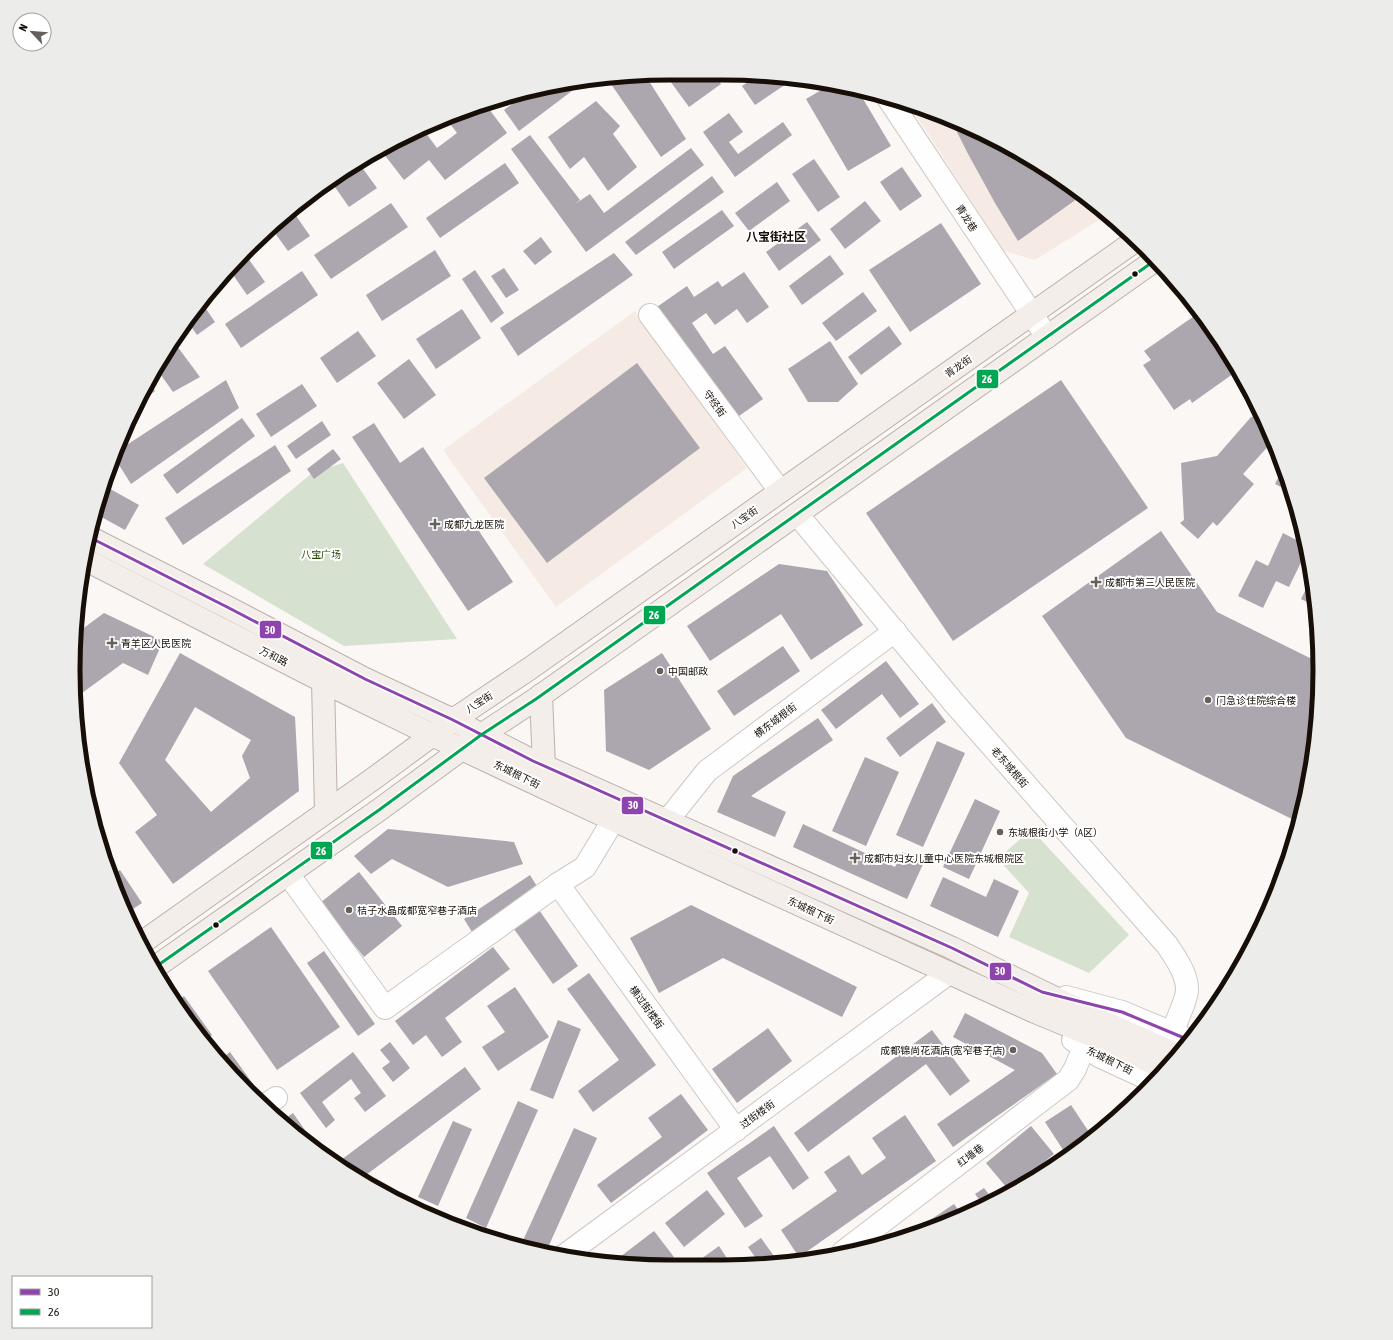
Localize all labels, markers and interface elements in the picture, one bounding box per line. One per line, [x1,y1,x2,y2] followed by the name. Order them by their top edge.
[12,12,52,52] north arrow
[16,22,30,33] text: N
[954,203,979,234] street label: 青龙巷
[746,230,806,244] district label: 八宝街社区
[1130,269,1140,279] unlabelled marker
[943,353,974,380] street label: 青龙街
[976,369,999,389] line badge: 26
[982,373,992,385] text: 26
[701,388,728,419] street label: 守经街
[729,504,760,531] street label: 八宝街
[429,518,441,530] marker: 成都九龙医院
[444,519,504,530] place label: 成都九龙医院
[301,549,341,560] park label: 八宝广场
[1090,576,1102,588] marker: 成都市第三人民医院
[1105,577,1195,588] place label: 成都市第三人民医院
[643,605,666,625] line badge: 26
[649,609,659,621] text: 26
[259,620,282,639] line badge: 30
[265,624,275,636] text: 30
[106,637,118,649] marker: 青羊区人民医院
[121,638,191,649] place label: 青羊区人民医院
[258,645,290,668] street label: 万和路
[655,666,665,676] marker: 中国邮政
[668,666,708,677] place label: 中国邮政
[464,690,495,715] street label: 八宝街
[1203,695,1213,705] marker: 门急诊住院综合楼
[1216,695,1296,706] place label: 门急诊住院综合楼
[752,701,799,740] street label: 横东城根街
[989,745,1030,790] street label: 老东城根街
[492,759,542,790] street label: 东城根下街
[621,796,644,815] line badge: 30
[628,799,638,811] text: 30
[995,827,1005,837] marker: 东城根街小学（A区）
[1008,827,1103,838] place label: 东城根街小学（A区）
[310,841,333,860] line badge: 26
[316,845,326,857] text: 26
[730,846,740,856] unlabelled marker
[849,852,861,864] marker: 成都市妇女儿童中心医院东城根院区
[864,853,1024,864] place label: 成都市妇女儿童中心医院东城根院区
[786,895,836,926] street label: 东城根下街
[344,905,354,915] marker: 桔子水晶成都宽窄巷子酒店
[357,905,477,916] place label: 桔子水晶成都宽窄巷子酒店
[211,920,221,930] unlabelled marker
[989,962,1012,981] line badge: 30
[995,965,1005,977] text: 30
[627,984,666,1031] street label: 横过街楼街
[880,1045,1005,1056] place label: 成都锦尚花酒店(宽窄巷子店)
[1008,1045,1018,1055] marker: 成都锦尚花酒店(宽窄巷子店)
[1085,1045,1135,1076] street label: 东城根下街
[738,1098,777,1131] street label: 过街楼街
[955,1142,986,1169] street label: 红墙巷
[12,1276,152,1328] legend
[48,1285,60,1299] text: 30
[48,1305,60,1319] text: 26

